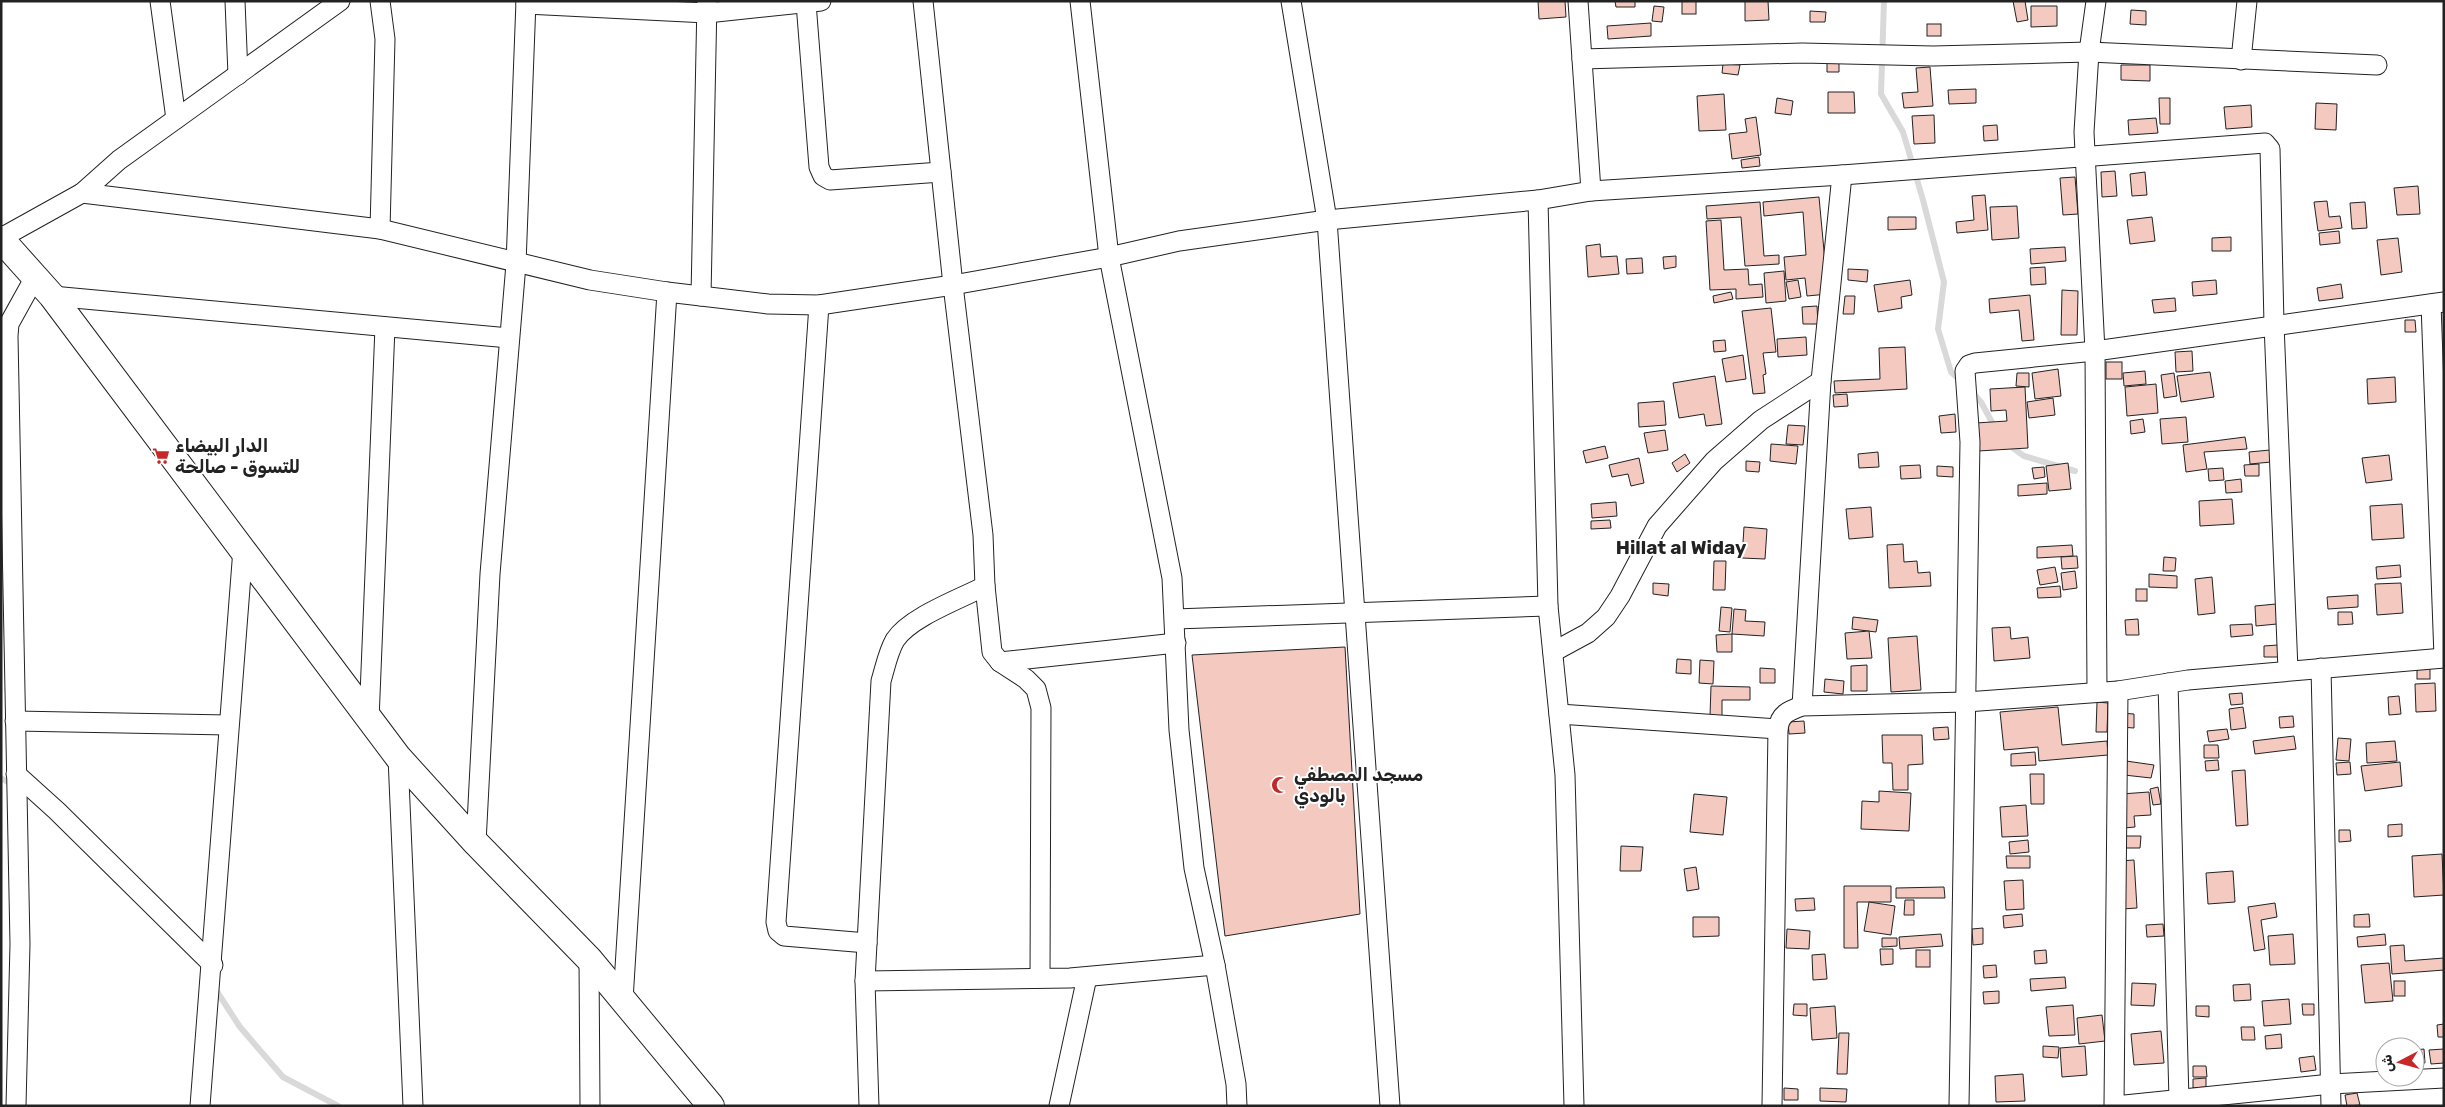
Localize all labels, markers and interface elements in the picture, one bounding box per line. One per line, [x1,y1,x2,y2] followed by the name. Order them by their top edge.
[175,435,300,478] place label: الدار البيضاء للتسوق - صالحة
[151,446,171,466] supermarket icon: الدار البيضاء للتسوق - صالحة
[1616,536,1747,559] district label: Hillat al Widay
[1294,764,1423,809] place label: مسجد المصطفي بالودي
[1270,775,1290,795] mosque icon: مسجد المصطفي بالودي
[2375,1037,2425,1087] north arrow
[2378,1053,2397,1073] text: ش

